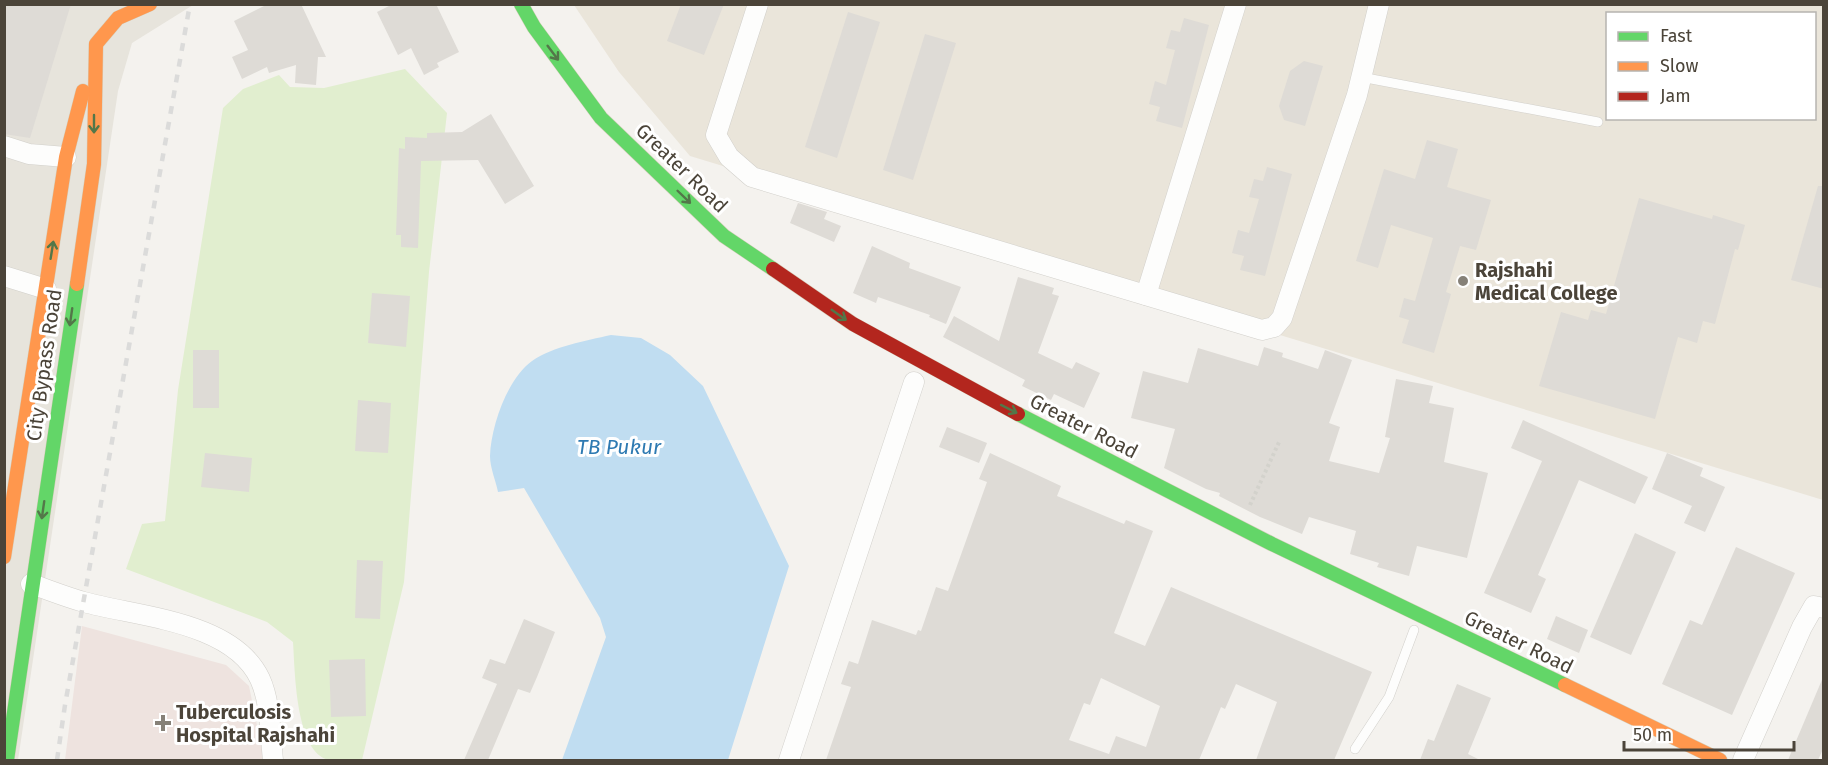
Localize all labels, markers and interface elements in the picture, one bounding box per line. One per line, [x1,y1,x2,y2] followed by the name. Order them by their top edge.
[1606,12,1816,120] legend
[1660,25,1693,47] text: Fast
[547,45,560,61] one-way arrow
[1660,55,1699,77] text: Slow
[1660,85,1691,107] text: Jam
[88,113,100,133] one-way arrow
[631,118,733,218] street label: Greater Road
[676,190,691,204] one-way arrow
[46,241,57,260] one-way arrow
[1475,258,1617,305] place label: Rajshahi Medical College
[1456,274,1470,288] marker: Rajshahi Medical College
[21,287,67,443] street label: City Bypass Road
[65,306,76,326] one-way arrow
[830,309,846,321] one-way arrow
[1026,388,1142,464] street label: Greater Road
[1000,404,1018,415] one-way arrow
[577,434,662,460] water label: TB Pukur
[37,499,48,519] one-way arrow
[1461,605,1577,679] street label: Greater Road
[176,700,335,747] place label: Tuberculosis Hospital Rajshahi
[154,714,172,732] marker: Tuberculosis Hospital Rajshahi
[1624,714,1794,752] scale bar
[1633,724,1672,746] text: 50 m

